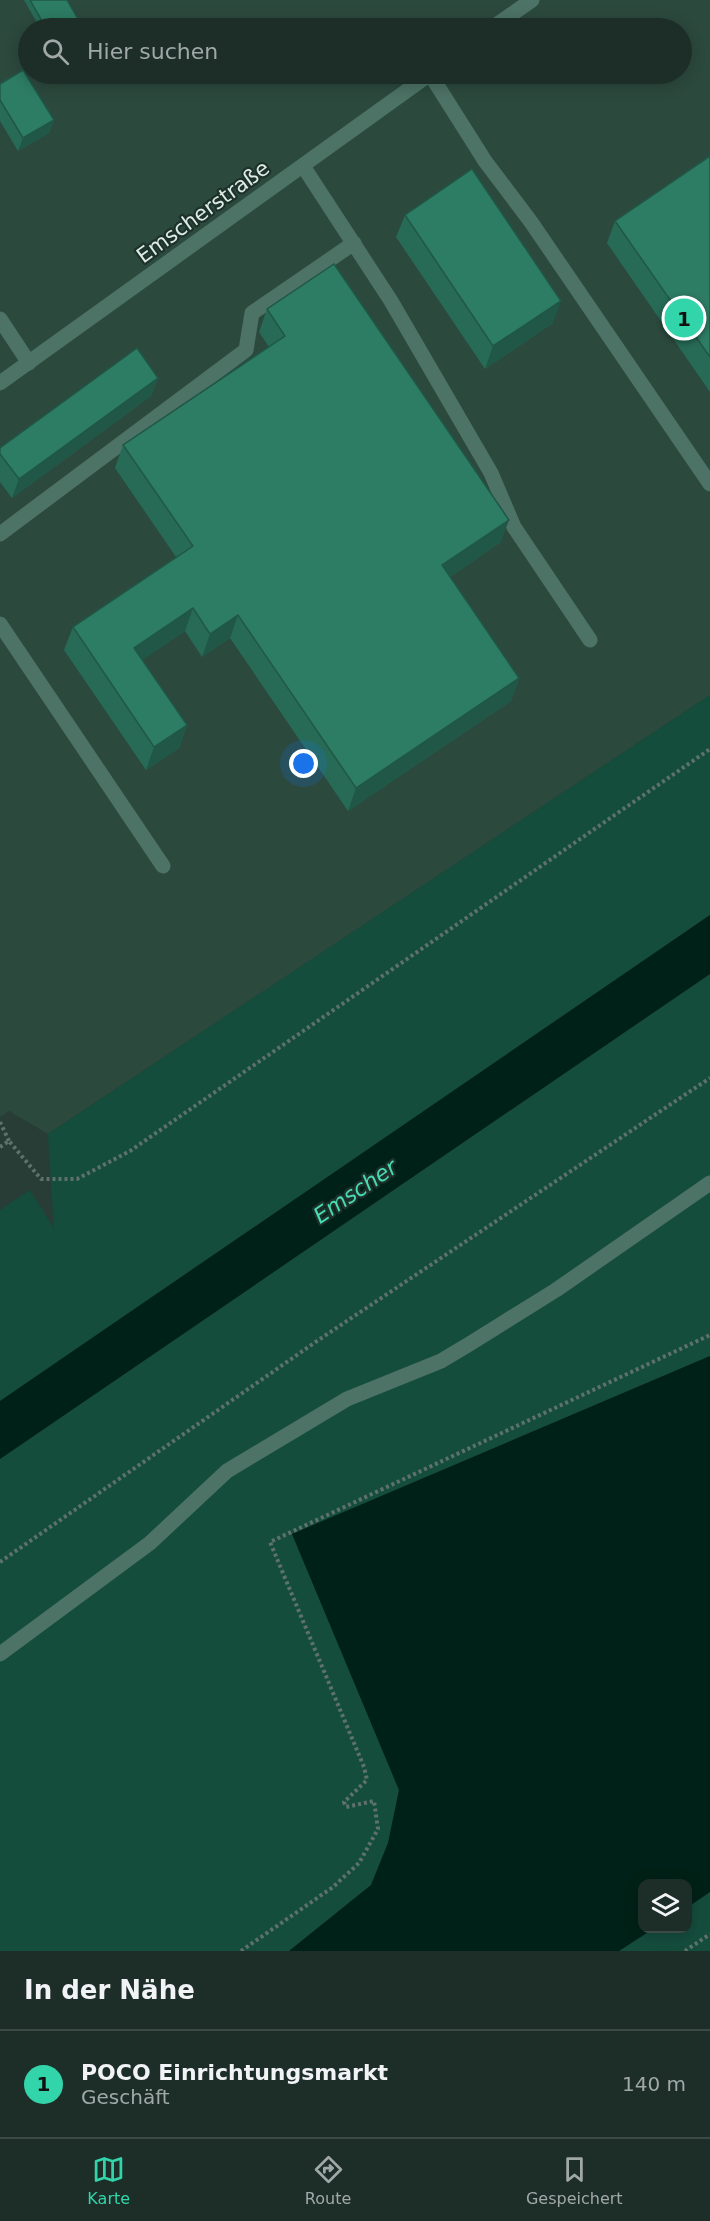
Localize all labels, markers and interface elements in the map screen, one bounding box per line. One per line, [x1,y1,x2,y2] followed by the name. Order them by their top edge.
[18,18,692,84] search box
[39,35,72,68] icon: search
[87,39,218,64] text: Hier suchen
[132,156,274,268] street label: Emscherstraße
[664,296,704,340] pin: 1
[289,749,318,778] your location
[309,1153,403,1228] water label: Emscher
[638,1879,692,1933] map controls
[638,1879,692,1933] button: layers
[24,1975,195,2005] text: In der Nähe
[81,2060,388,2085] text: POCO Einrichtungsmarkt
[37,2072,50,2096] text: 1
[622,2072,686,2096] text: 140 m
[81,2085,170,2109] text: Geschäft
[87,2153,130,2208] tab: Karte
[305,2153,351,2208] tab: Route
[526,2153,623,2208] tab: Gespeichert

